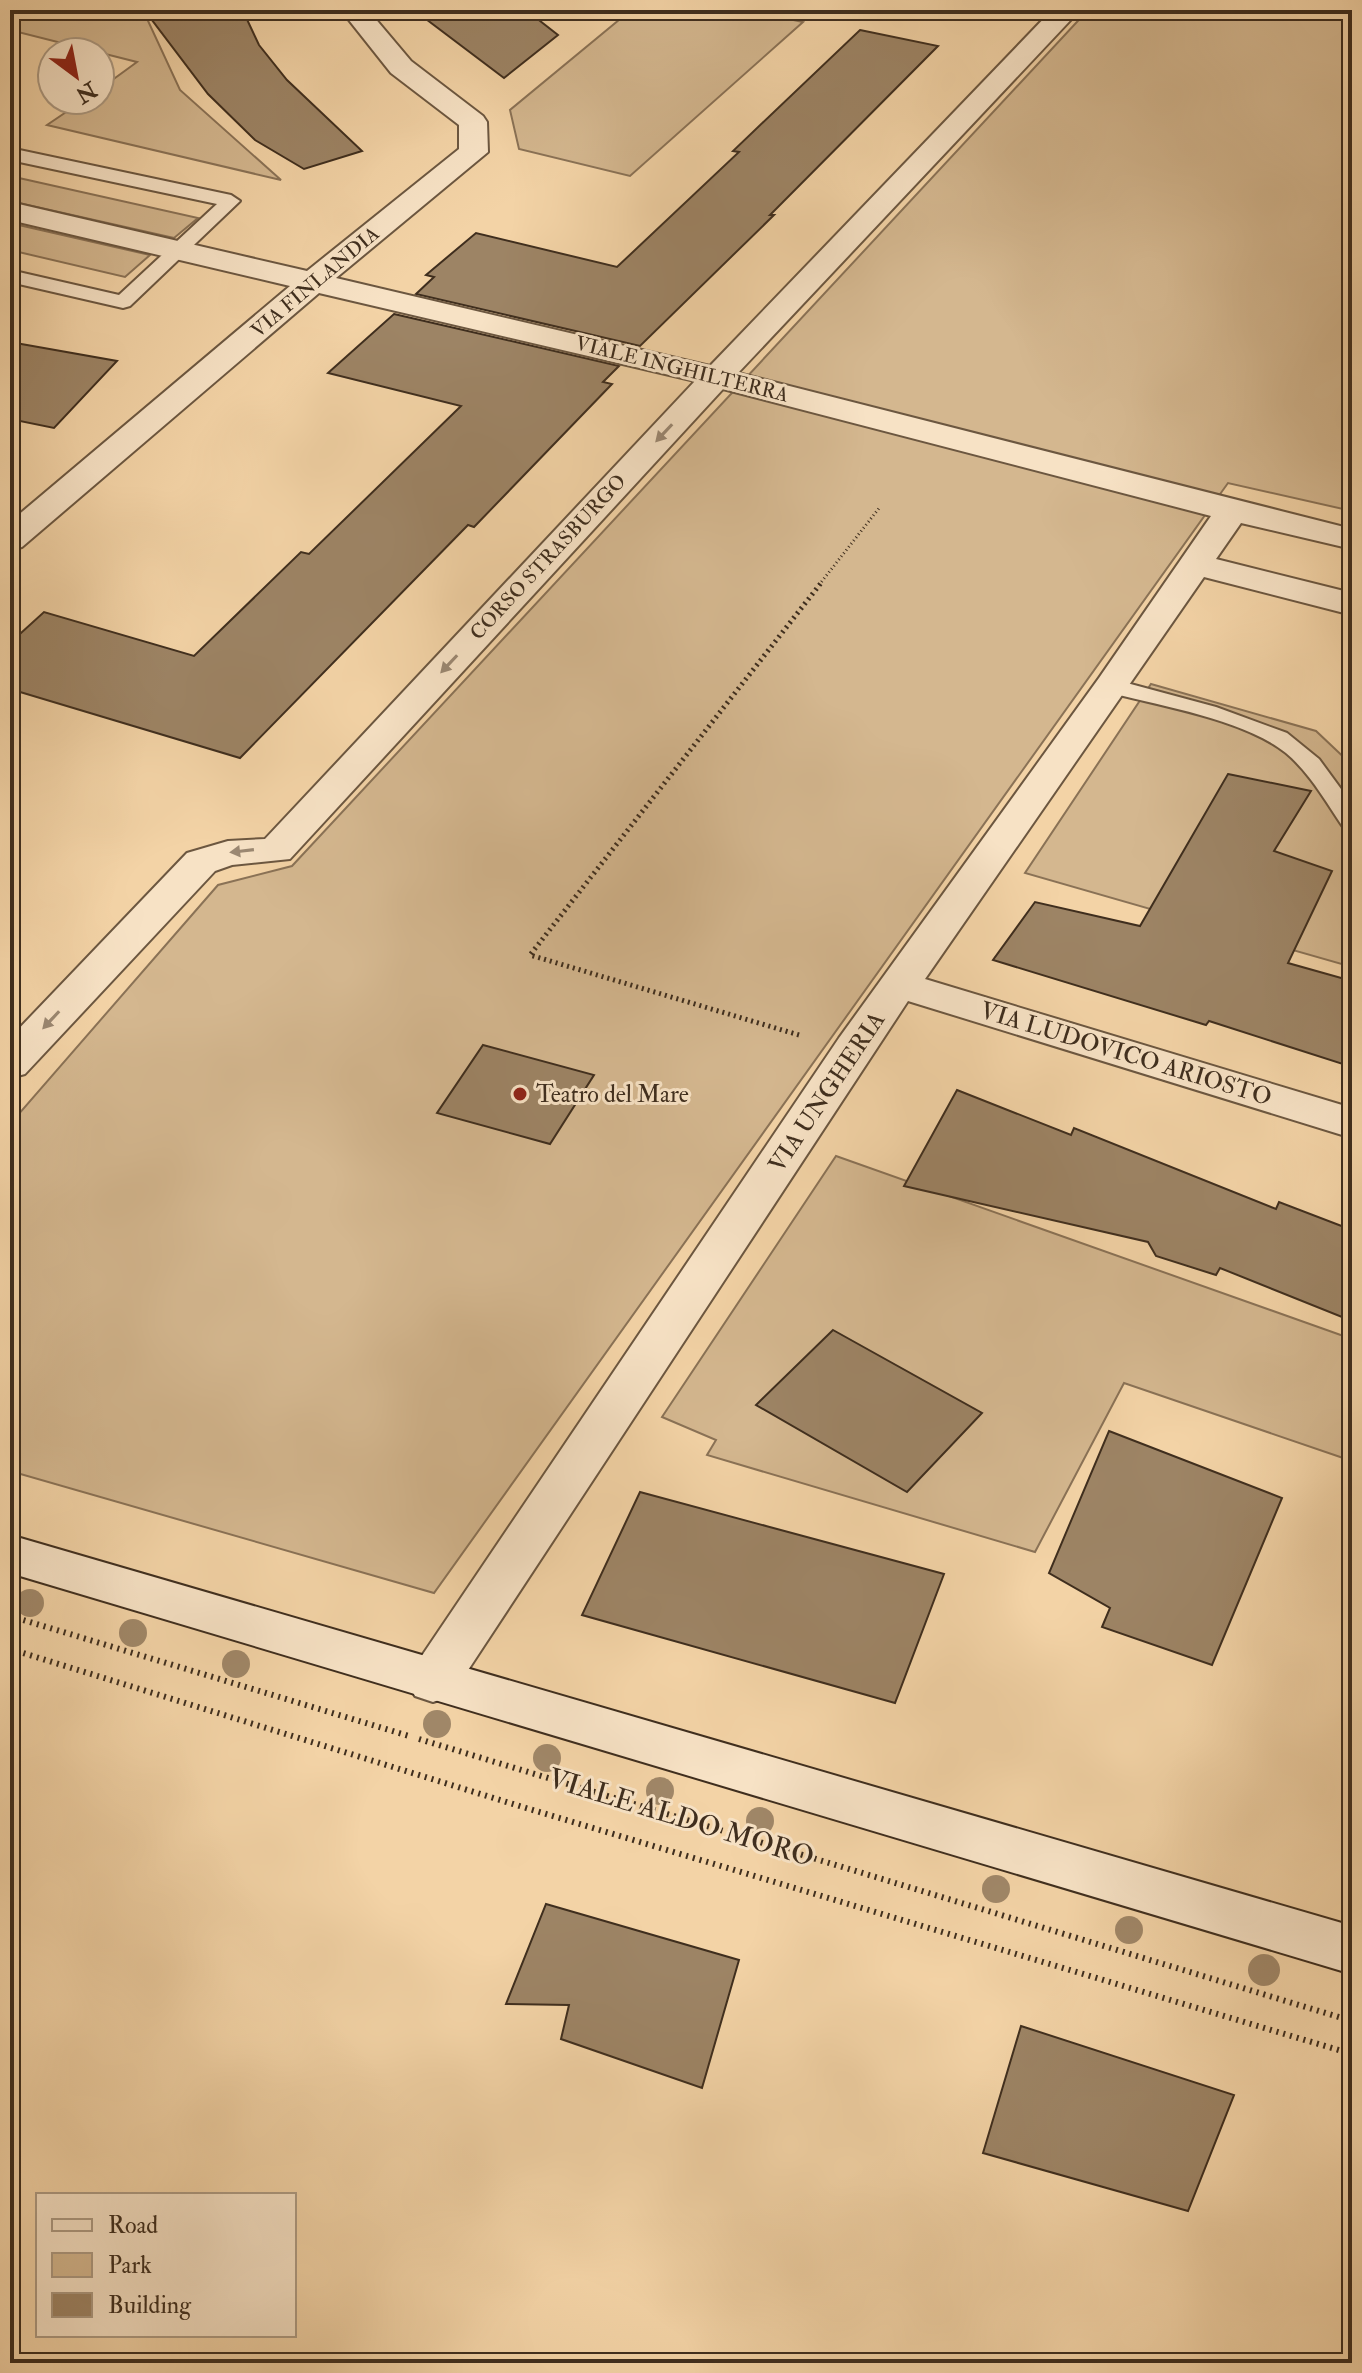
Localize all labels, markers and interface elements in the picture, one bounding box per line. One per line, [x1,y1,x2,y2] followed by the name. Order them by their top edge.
[36,36,116,116] north arrow
[70,74,103,109] text: N
[246,221,385,343] street label: VIA FINLANDIA
[573,330,791,408] street label: VIALE INGHILTERRA
[655,423,673,442] one-way arrow
[465,469,631,645] street label: CORSO STRASBURGO
[440,654,458,673] one-way arrow
[229,845,254,858] one-way arrow
[976,995,1276,1113] street label: VIA LUDOVICO ARIOSTO
[762,1006,892,1178] street label: VIA UNGHERIA
[43,1010,61,1029] one-way arrow
[536,1079,689,1110] place label: Teatro del Mare
[511,1085,529,1103] marker: Teatro del Mare
[544,1761,818,1875] street label: VIALE ALDO MORO
[36,2193,296,2337] legend
[108,2210,158,2241] text: Road
[108,2250,152,2281] text: Park
[108,2290,192,2321] text: Building

